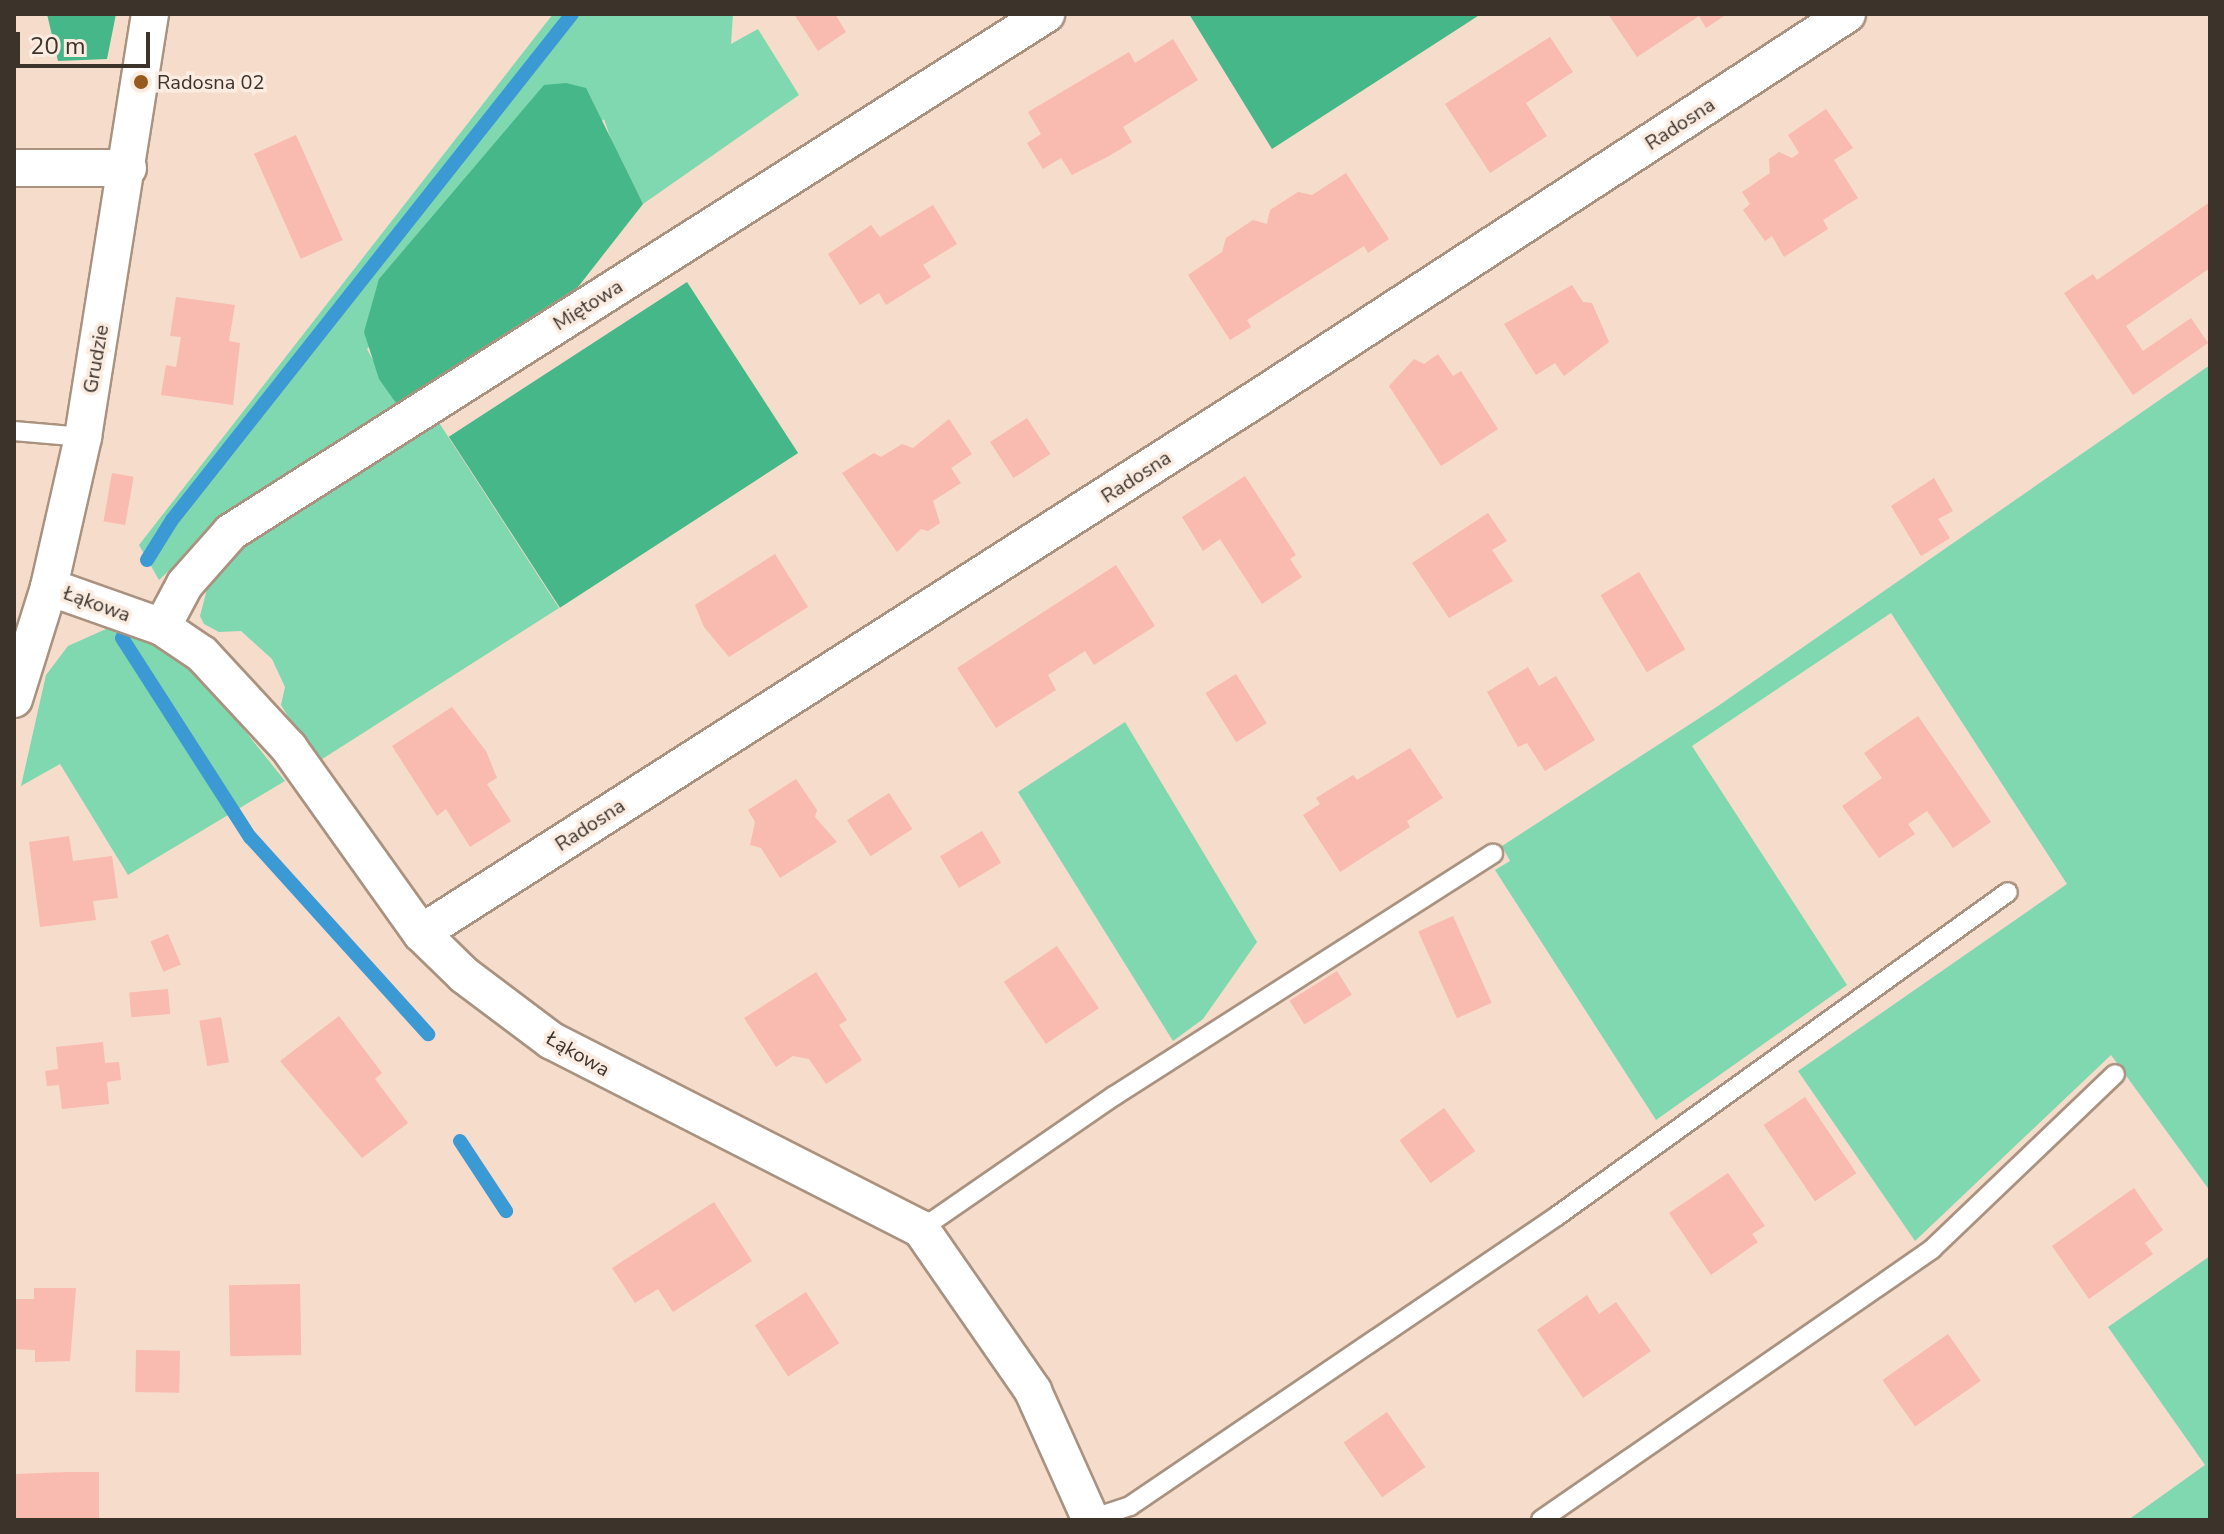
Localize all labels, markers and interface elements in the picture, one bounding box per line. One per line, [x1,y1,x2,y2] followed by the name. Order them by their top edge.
[20,16,154,66] scale bar
[30,30,86,62] text: 20 m
[157,70,264,94] place label: Radosna 02
[132,73,150,91] marker: Radosna 02
[1641,93,1719,155] street label: Radosna
[549,274,627,336] street label: Miętowa
[78,323,114,395] street label: Grudzie
[1097,446,1175,508] street label: Radosna
[60,581,134,627] street label: Łąkowa
[551,794,629,856] street label: Radosna
[542,1026,614,1082] street label: Łąkowa

